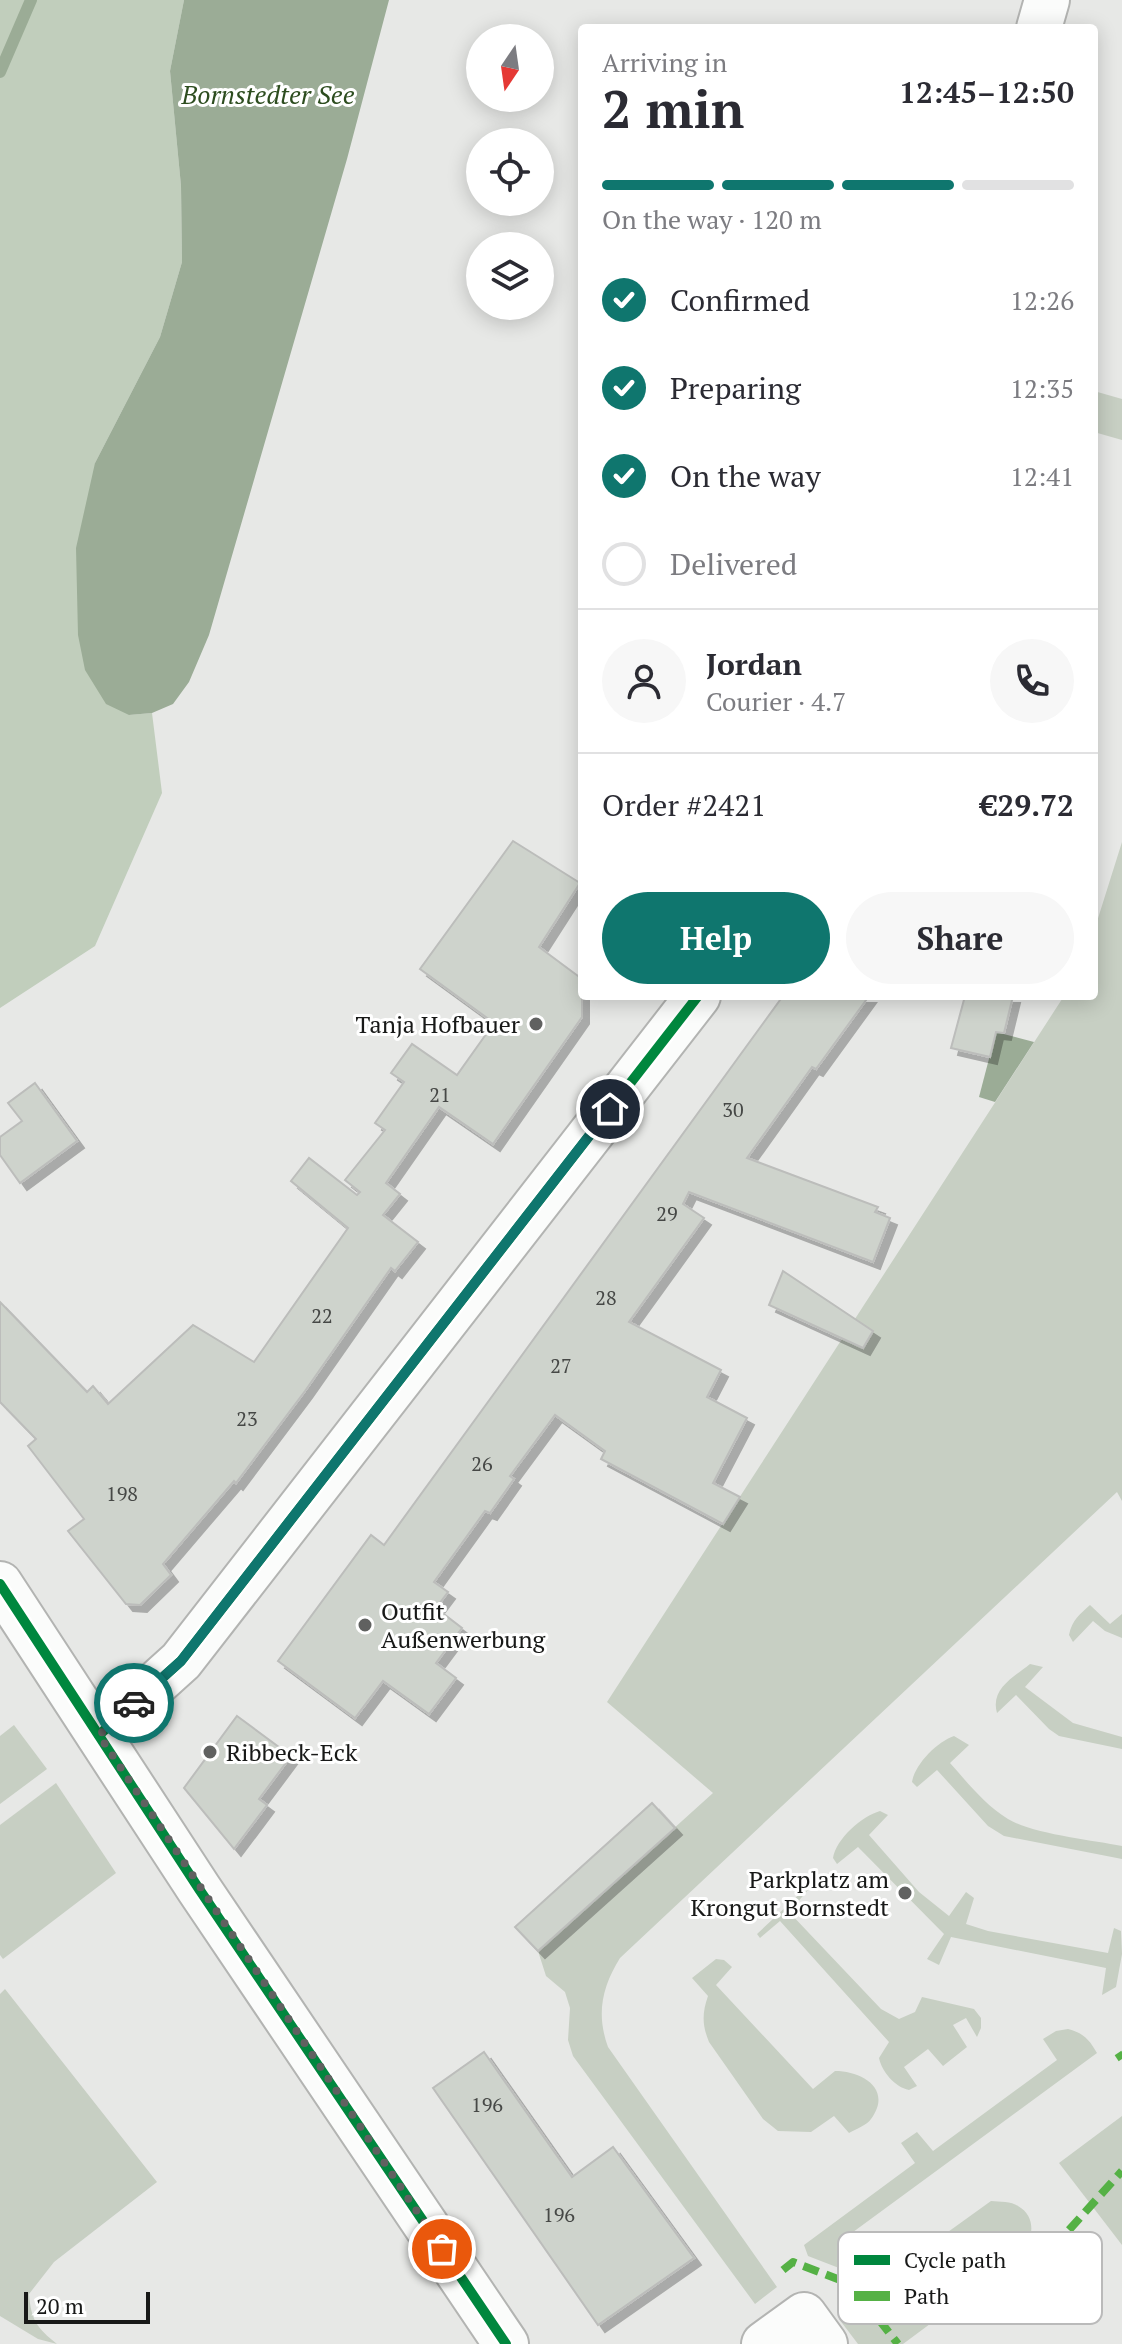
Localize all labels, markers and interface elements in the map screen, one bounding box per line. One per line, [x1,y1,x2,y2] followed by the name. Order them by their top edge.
[466,24,554,112] north arrow
[466,24,554,320] map controls
[602,45,727,79] text: Arriving in
[899,72,1074,112] text: 12:45–12:50
[602,74,744,143] text: 2 min
[181,77,355,111] water label: Bornstedter See
[466,128,554,216] button: locate
[602,202,822,236] text: On the way · 120 m
[466,232,554,320] button: layers
[602,278,646,322] icon: check
[670,280,810,320] text: Confirmed
[1010,283,1074,317] text: 12:26
[602,366,646,410] icon: check
[670,368,801,408] text: Preparing
[1010,371,1074,405] text: 12:35
[602,454,646,498] icon: check
[670,456,821,496] text: On the way
[1010,459,1074,493] text: 12:41
[670,544,797,584] text: Delivered
[602,639,686,723] button: person
[990,639,1074,723] button: phone
[706,644,802,684] text: Jordan
[706,684,846,718] text: Courier · 4.7
[602,785,766,825] text: Order #2421
[980,785,1074,825] text: €29.72
[602,892,830,984] button: Help
[846,892,1074,984] button: Share
[355,1008,521,1040] place label: Tanja Hofbauer
[527,1015,545,1033] marker: Tanja Hofbauer
[576,1075,644,1143] pin
[429,1081,451,1108] house number: 21
[588,1087,632,1131] icon: home
[722,1096,744,1123] house number: 30
[656,1200,678,1227] house number: 29
[595,1284,617,1311] house number: 28
[311,1302,333,1329] house number: 22
[550,1352,572,1379] house number: 27
[236,1405,258,1432] house number: 23
[471,1450,493,1477] house number: 26
[106,1480,138,1507] house number: 198
[381,1595,545,1655] place label: Outfit Außenwerbung
[356,1616,374,1634] marker: Outfit Außenwerbung
[94,1663,174,1743] courier
[112,1681,156,1725] icon: car
[226,1736,358,1768] place label: Ribbeck-Eck
[201,1743,219,1761] marker: Ribbeck-Eck
[691,1863,889,1923] place label: Parkplatz am Krongut Bornstedt
[896,1884,914,1902] marker: Parkplatz am Krongut Bornstedt
[471,2091,503,2118] house number: 196
[543,2201,575,2228] house number: 196
[408,2215,476,2283] pin
[420,2227,464,2271] icon: bag
[838,2232,1102,2324] legend
[904,2245,1006,2274] text: Cycle path
[904,2281,949,2310] text: Path
[24,2288,150,2324] scale bar
[36,2291,84,2320] text: 20 m

